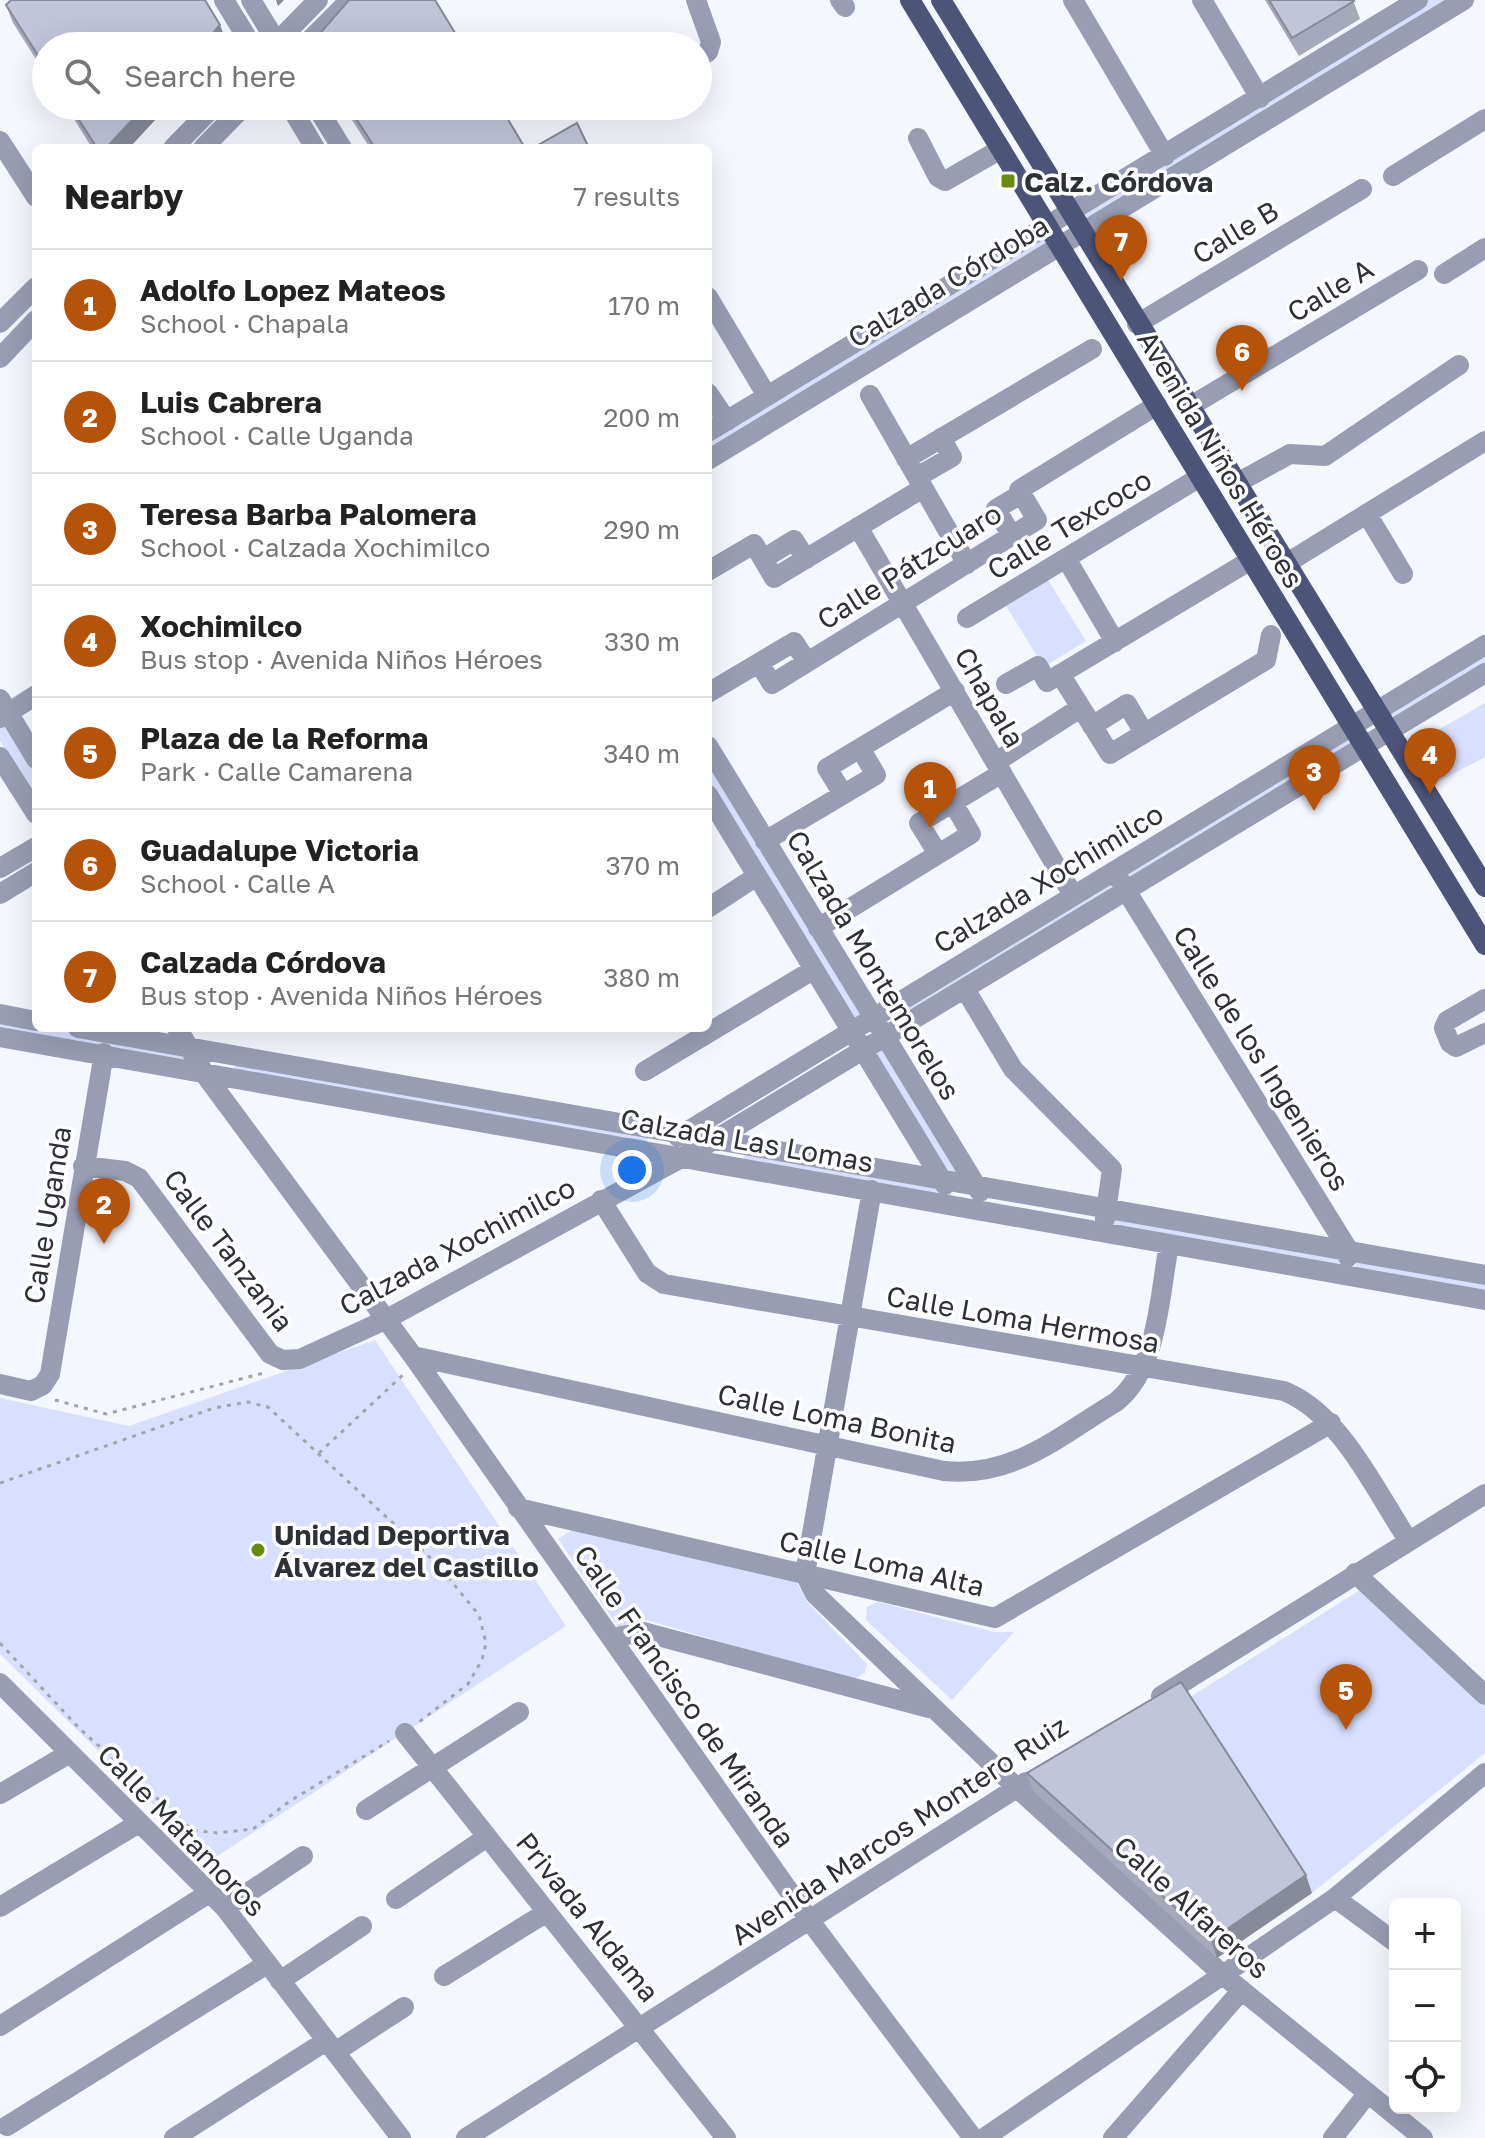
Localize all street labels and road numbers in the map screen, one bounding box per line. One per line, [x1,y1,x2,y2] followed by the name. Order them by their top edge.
[1186,194,1284,270] street label: Calle B
[842,208,1054,354] street label: Calzada Córdoba
[1281,251,1379,328] street label: Calle A
[1131,325,1311,593] street label: Avenida Niños Héroes
[981,462,1157,586] street label: Calle Texcoco
[811,496,1007,636] street label: Calle Pátzcuaro
[948,641,1032,753] street label: Chapala
[927,796,1169,960] street label: Calzada Xochimilco
[780,824,968,1106] street label: Calzada Montemorelos
[1167,919,1357,1197] street label: Calle de los Ingenieros
[618,1102,876,1178] street label: Calzada Las Lomas
[17,1124,77,1306] street label: Calle Uganda
[157,1162,301,1338] street label: Calle Tanzania
[334,1170,580,1322] street label: Calzada Xochimilco
[884,1279,1162,1359] street label: Calle Loma Hermosa
[715,1377,959,1459] street label: Calle Loma Bonita
[776,1523,988,1603] street label: Calle Loma Alta
[568,1538,802,1854] street label: Calle Francisco de Miranda
[725,1709,1073,1951] street label: Avenida Marcos Montero Ruiz
[92,1737,272,1923] street label: Calle Matamoros
[510,1826,666,2008] street label: Privada Aldama
[1108,1829,1276,1985] street label: Calle Alfareros

